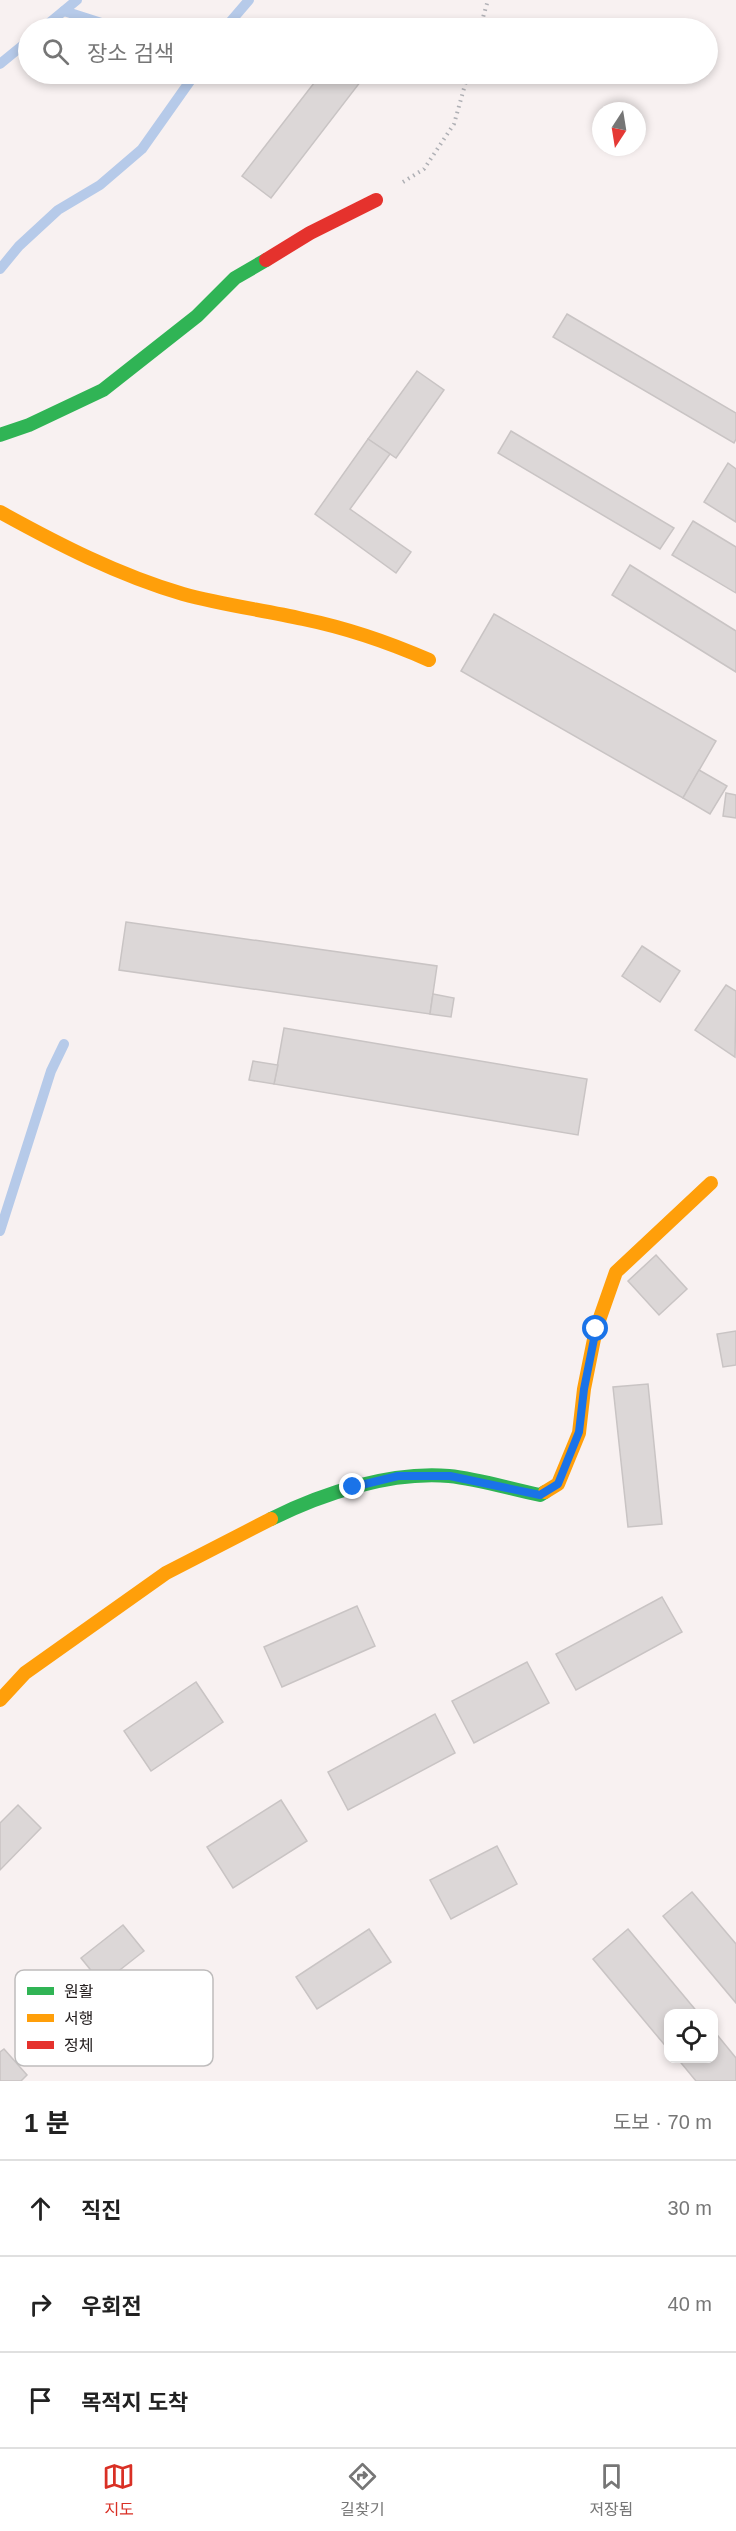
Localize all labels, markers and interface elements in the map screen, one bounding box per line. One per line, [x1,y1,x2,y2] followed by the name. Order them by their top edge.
[18,18,718,84] search box
[39,35,72,68] icon: search
[87,41,174,66] text: 장소 검색
[592,102,646,156] north arrow
[582,1315,608,1341] route start
[339,1473,365,1499] route end
[15,1970,213,2066] legend
[64,1983,94,2000] text: 원활
[664,2009,718,2063] map controls
[664,2009,718,2063] button: locate
[64,2010,93,2027] text: 서행
[64,2037,93,2054] text: 정체
[24,2108,70,2138] text: 1 분
[613,2111,712,2133] text: 도보 · 70 m
[24,2192,57,2225] icon: ahead
[668,2197,712,2219] text: 30 m
[81,2198,121,2223] text: 직진
[24,2288,57,2321] icon: right
[668,2293,712,2315] text: 40 m
[81,2294,142,2319] text: 우회전
[24,2384,57,2417] icon: arrive
[81,2390,188,2415] text: 목적지 도착
[102,2460,135,2520] tab: 지도
[340,2460,384,2520] tab: 길찾기
[589,2460,634,2520] tab: 저장됨

